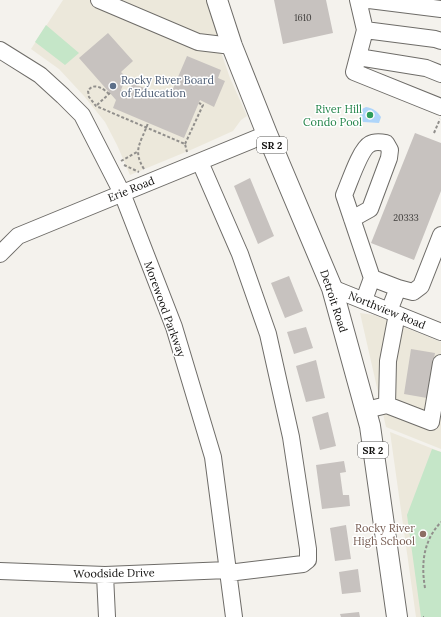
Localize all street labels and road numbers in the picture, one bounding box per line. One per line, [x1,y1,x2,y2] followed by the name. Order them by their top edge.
[257,137,287,153] road number: SR 2
[106,173,157,205] street label: Erie Road
[141,259,189,359] street label: Morewood Parkway
[317,268,351,335] street label: Detroit Road
[346,288,428,332] street label: Northview Road
[358,442,388,458] road number: SR 2
[73,565,155,581] street label: Woodside Drive

